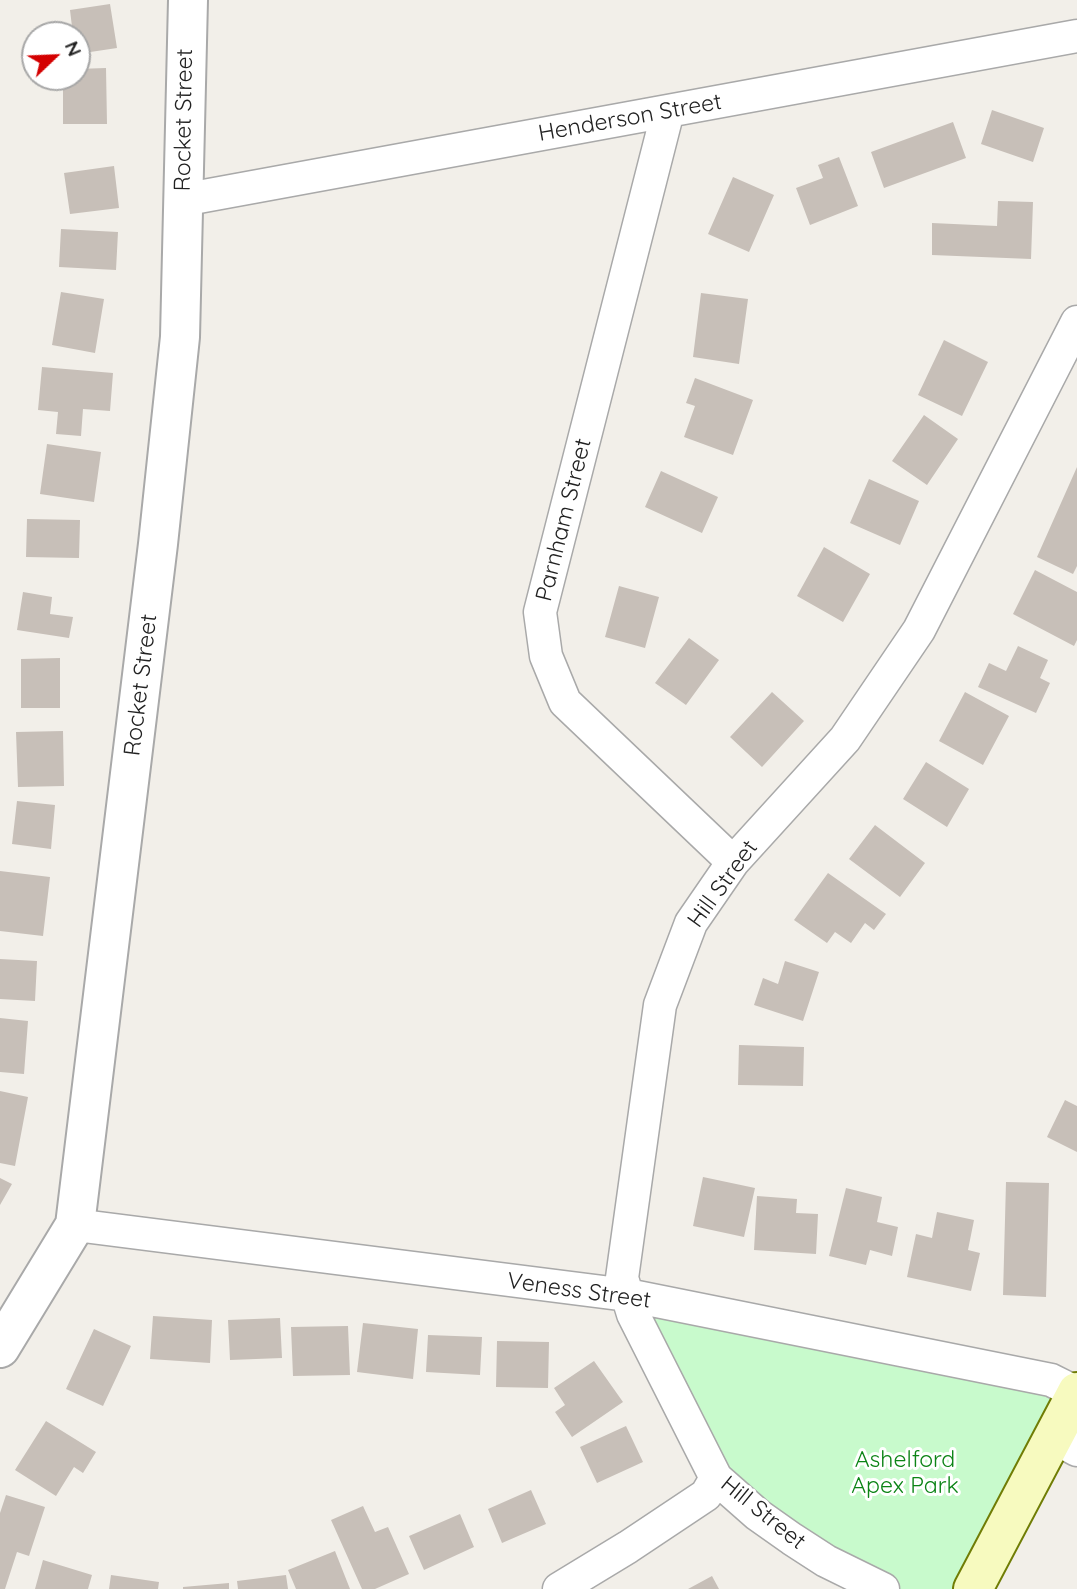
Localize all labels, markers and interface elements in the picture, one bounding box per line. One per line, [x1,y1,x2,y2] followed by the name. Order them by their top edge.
[21,21,91,91] north arrow
[60,37,87,60] text: N
[169,48,199,192] street label: Rocket Street
[536,88,724,148] street label: Henderson Street
[530,436,598,604] street label: Parnham Street
[119,612,163,758] street label: Rocket Street
[682,835,764,933] street label: Hill Street
[505,1267,653,1315] street label: Veness Street
[851,1446,959,1500] park label: Ashelford Apex Park
[715,1470,811,1556] street label: Hill Street

